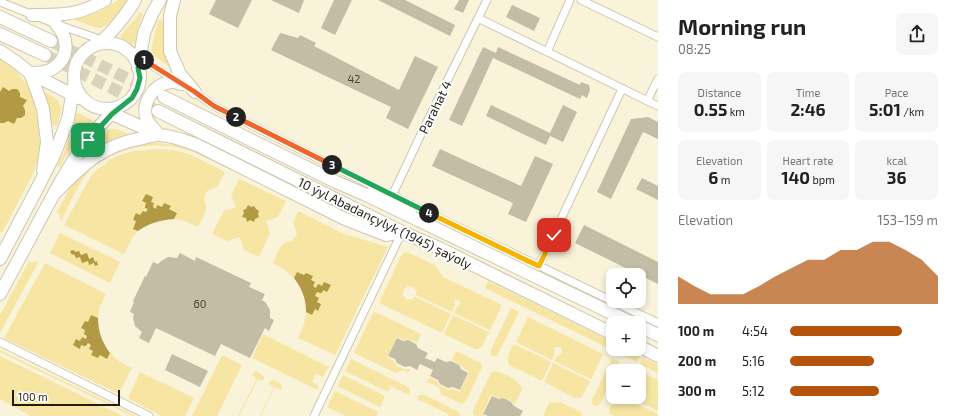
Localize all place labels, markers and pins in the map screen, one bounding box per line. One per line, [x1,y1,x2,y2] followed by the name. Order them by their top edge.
[134,50,154,70] pin: 1
[226,107,246,127] pin: 2
[71,123,105,157] pin
[322,155,342,175] pin: 3
[419,203,439,223] pin: 4
[537,218,571,252] pin

